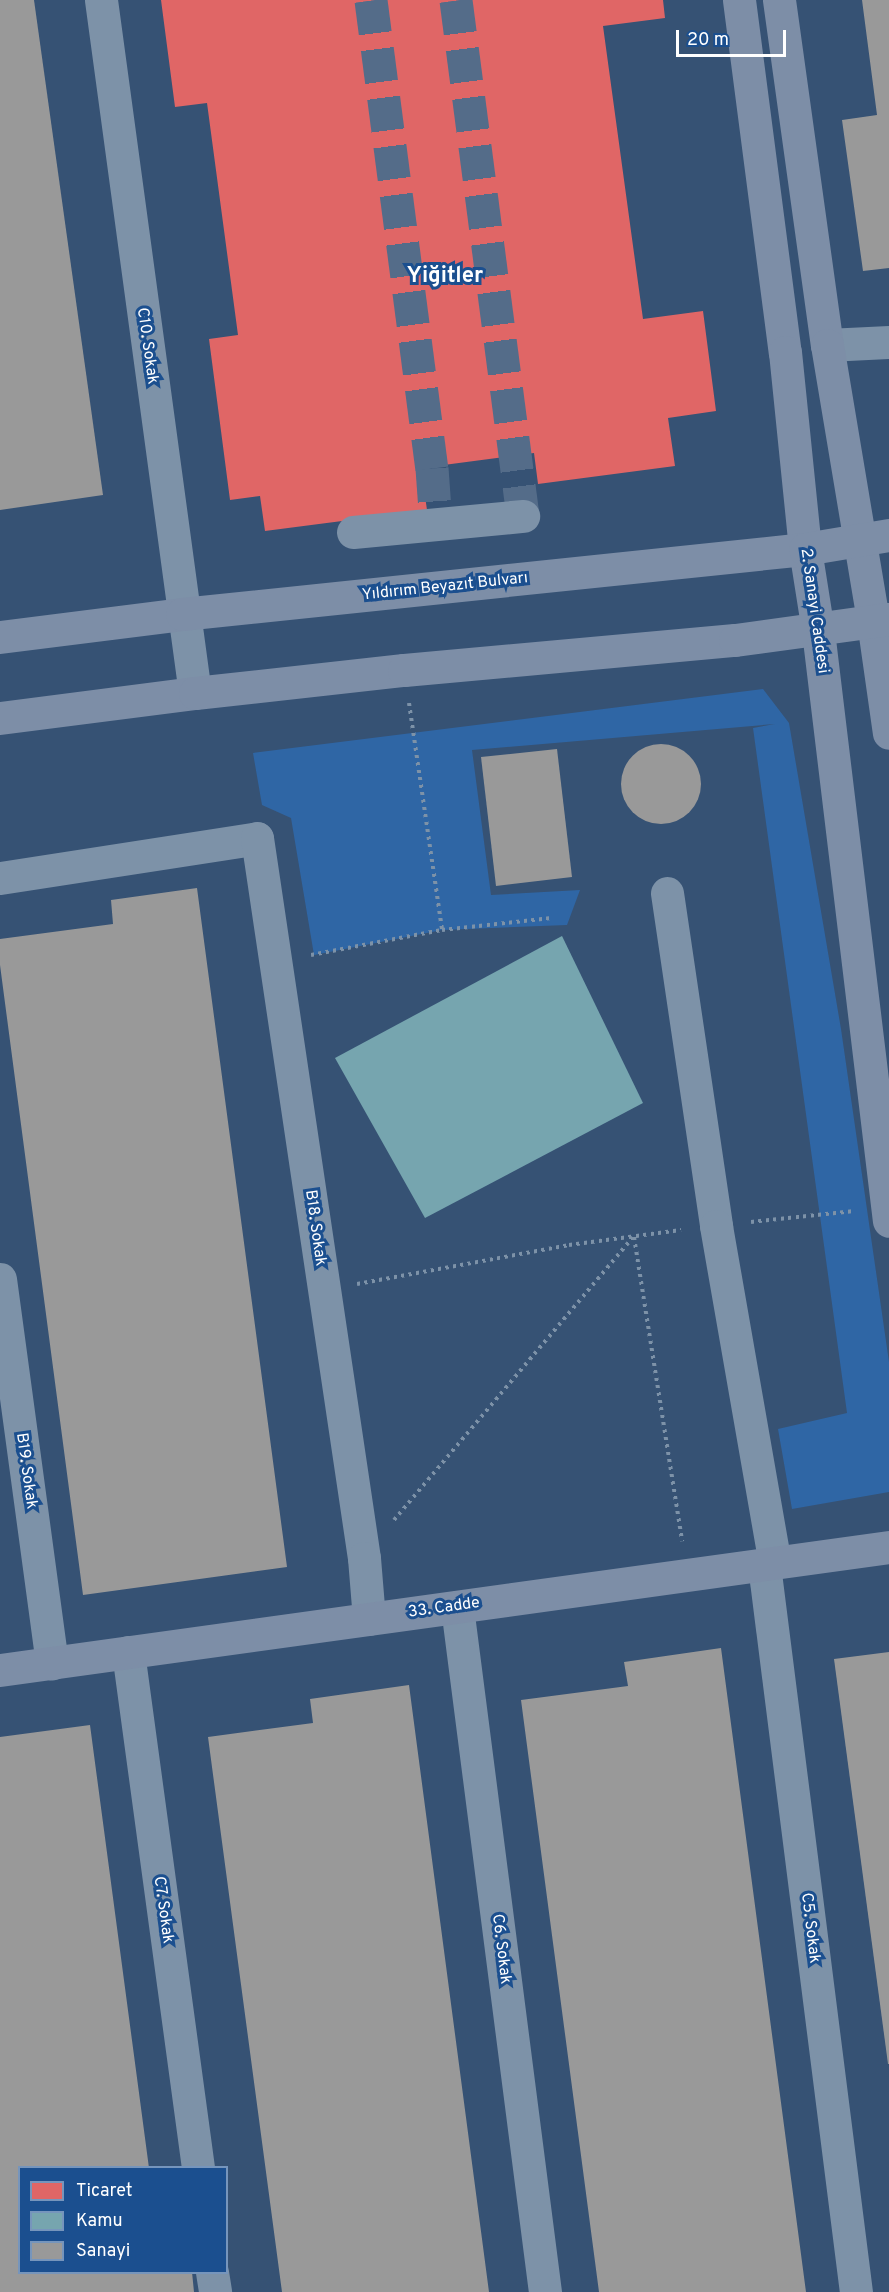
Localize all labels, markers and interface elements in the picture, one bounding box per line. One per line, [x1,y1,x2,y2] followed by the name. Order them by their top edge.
[679,18,788,56] scale bar
[687,29,729,52] text: 20 m
[407,264,483,290] district label: Yiğitler
[132,306,162,386] street label: C10. Sokak
[796,547,832,675] street label: 2. Sanayi Caddesi
[361,569,529,605] street label: Yıldırım Beyazıt Bulvarı
[300,1189,330,1267] street label: B18. Sokak
[11,1432,41,1510] street label: B19. Sokak
[407,1593,481,1623] street label: 33. Cadde
[149,1875,177,1945] street label: C7. Sokak
[796,1892,824,1964] street label: C5. Sokak
[487,1913,515,1985] street label: C6. Sokak
[18,2166,228,2274] legend
[76,2180,132,2203] text: Ticaret
[76,2210,123,2233] text: Kamu
[76,2240,130,2263] text: Sanayi

